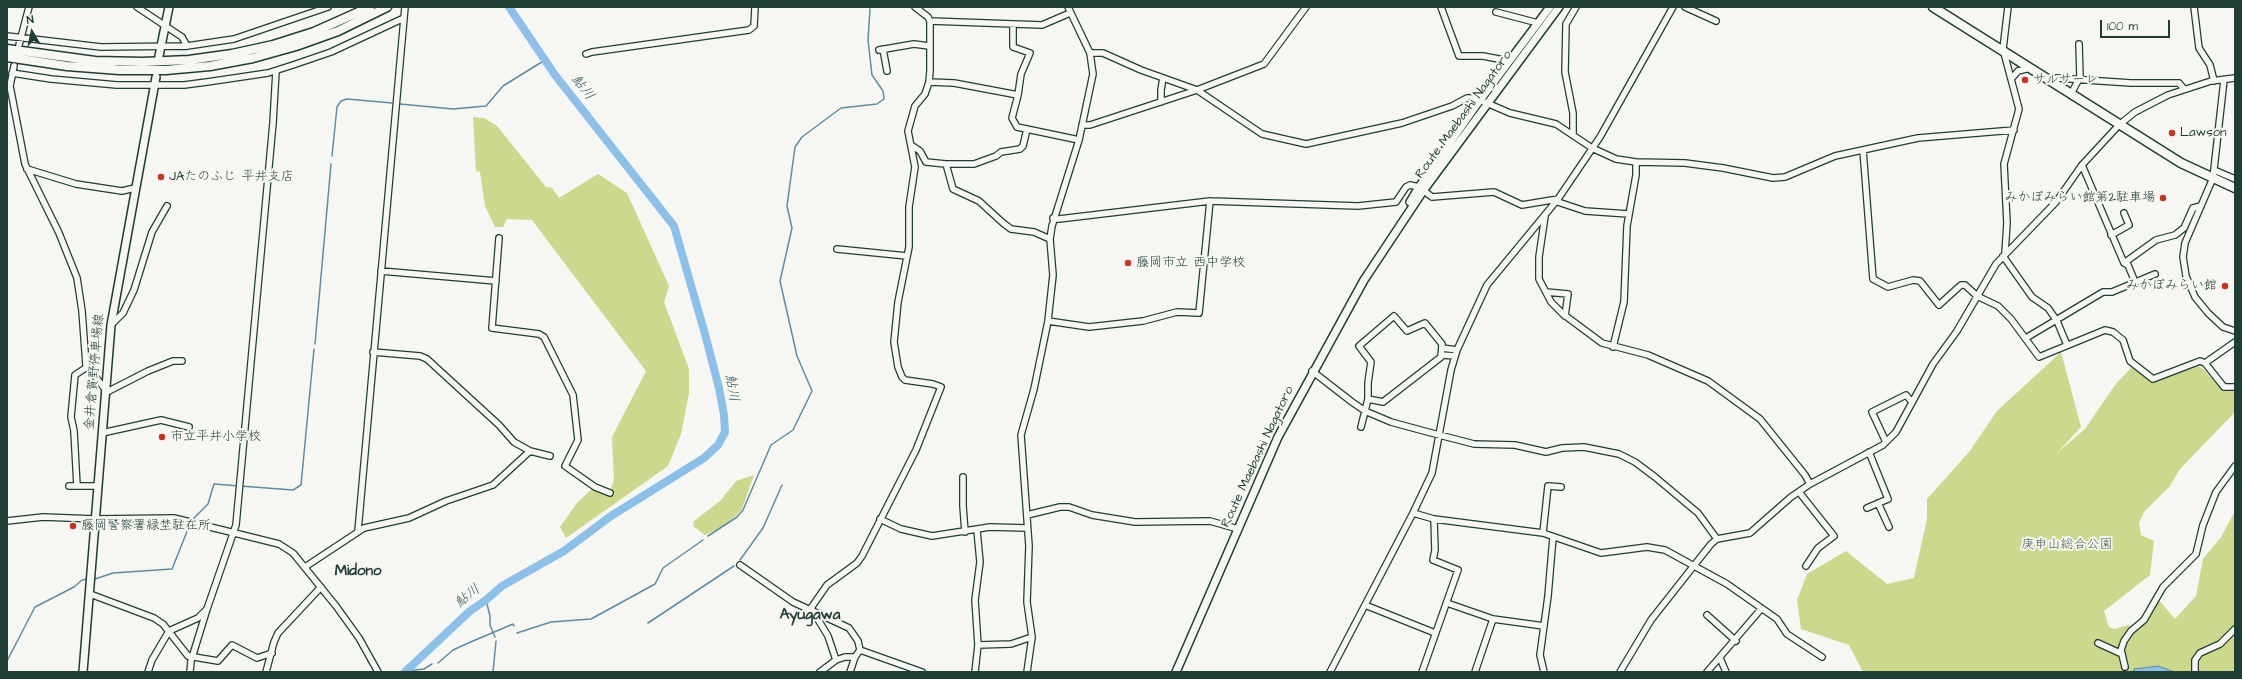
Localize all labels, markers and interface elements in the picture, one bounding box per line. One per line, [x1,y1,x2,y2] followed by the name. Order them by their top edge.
[12,12,52,52] north arrow
[25,12,35,28] text: N
[2102,12,2172,38] scale bar
[2107,18,2138,35] text: 100 m
[1412,48,1516,182] street label: Route Maebashi Nagatoro
[567,72,597,104] water label: 鮎川
[2033,72,2098,88] place label: サルサーレ
[2020,75,2030,85] marker: サルサーレ
[2180,125,2226,141] place label: Lawson
[2167,128,2177,138] marker: Lawson
[169,169,293,185] place label: JAたのふじ 平井支店
[156,172,166,182] marker: JAたのふじ 平井支店
[2005,190,2155,206] place label: みかぼみらい館第2駐車場
[2158,193,2168,203] marker: みかぼみらい館第2駐車場
[1136,255,1245,271] place label: 藤岡市立 西中学校
[1123,258,1133,268] marker: 藤岡市立 西中学校
[2126,278,2217,294] place label: みかぼみらい館
[2220,281,2230,291] marker: みかぼみらい館
[82,313,108,431] street label: 金井倉賀野停車場線
[720,373,742,403] water label: 鮎川
[1218,384,1298,530] street label: Route Maebashi Nagatoro
[170,429,261,445] place label: 市立平井小学校
[157,432,167,442] marker: 市立平井小学校
[81,518,211,534] place label: 藤岡警察署緑埜駐在所
[68,521,78,531] marker: 藤岡警察署緑埜駐在所
[2022,537,2112,553] park label: 庚申山総合公園
[335,563,381,581] district label: Midono
[452,582,484,612] water label: 鮎川
[780,607,840,625] district label: Ayugawa

